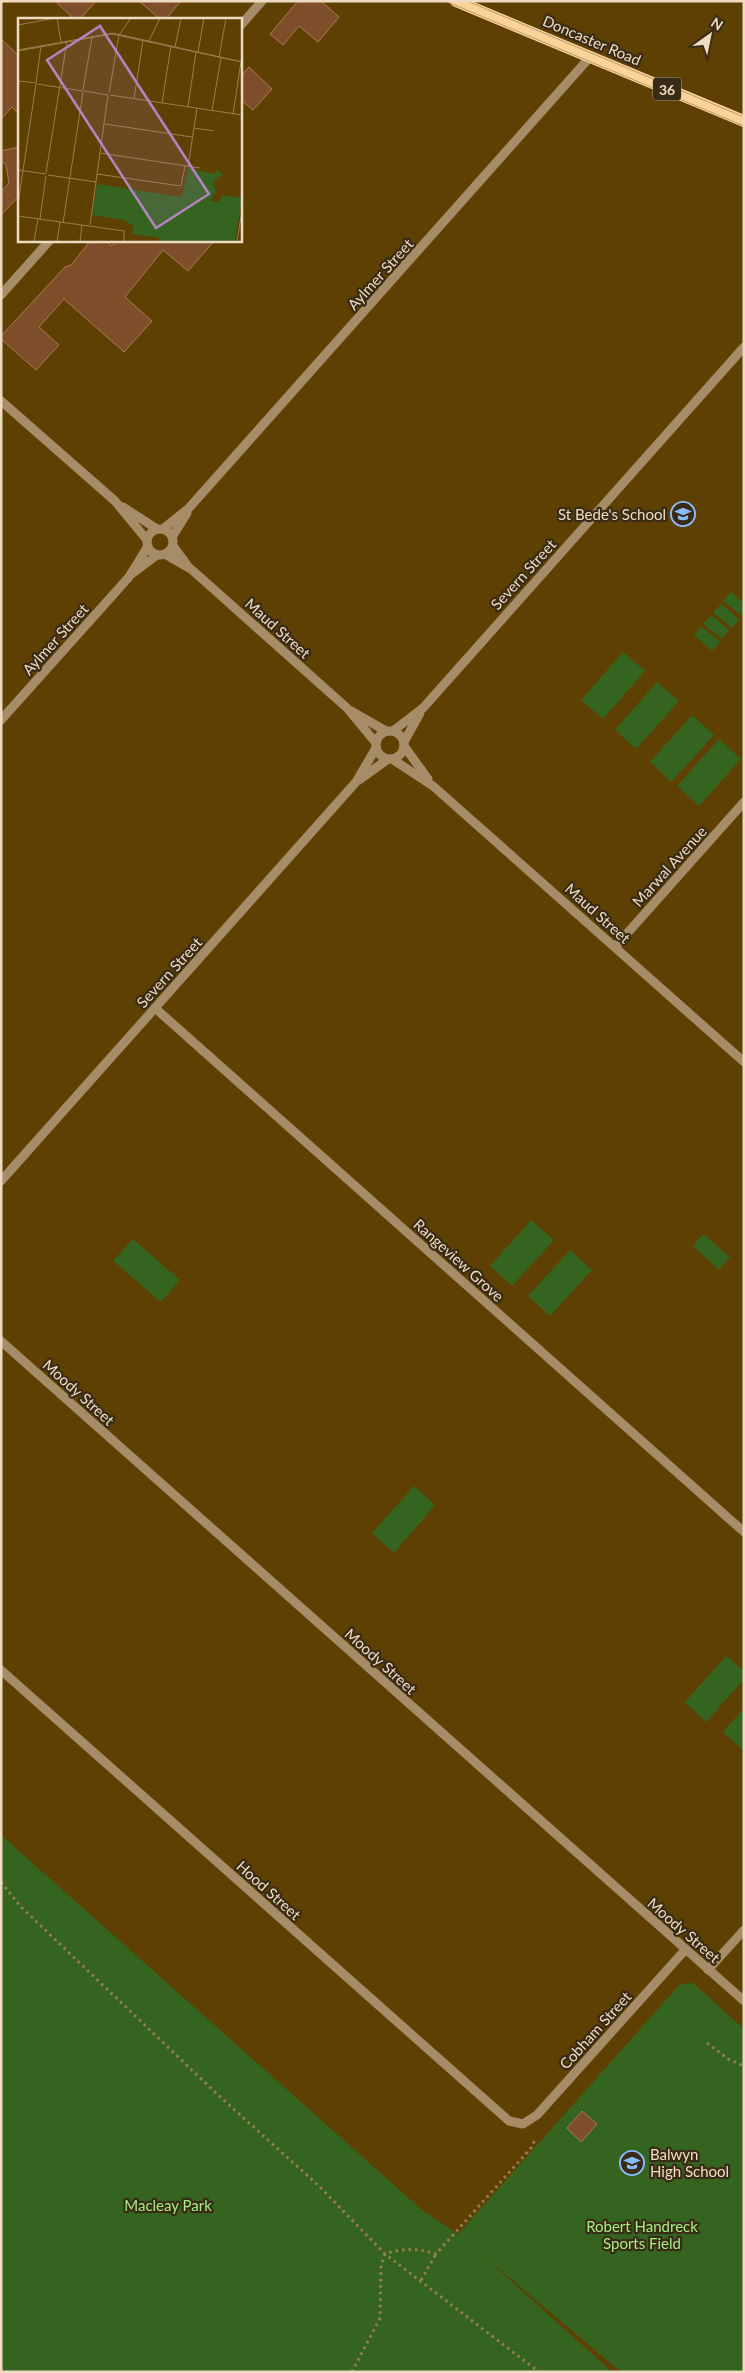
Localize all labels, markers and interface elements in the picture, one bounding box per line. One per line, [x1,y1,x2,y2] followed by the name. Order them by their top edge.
[685,10,735,60] north arrow
[540,11,644,69] street label: Doncaster Road
[708,14,727,34] text: N
[18,18,241,241] inset map
[653,78,681,100] road number: 36
[343,234,417,313] street label: Aylmer Street
[670,501,696,527] school or university icon: St Bede's School
[558,505,666,523] place label: St Bede's School
[487,535,560,613] street label: Severn Street
[242,594,315,662] street label: Maud Street
[18,599,92,678] street label: Aylmer Street
[628,822,710,910] street label: Marwal Avenue
[562,879,635,947] street label: Maud Street
[133,933,206,1011] street label: Severn Street
[410,1215,508,1305] street label: Rangeview Grove
[40,1355,119,1429] street label: Moody Street
[342,1624,421,1698] street label: Moody Street
[233,1857,305,1924] street label: Hood Street
[644,1894,724,1967] street label: Moody Street
[555,1987,635,2073] street label: Cobham Street
[650,2145,729,2180] place label: Balwyn High School
[619,2150,645,2176] school or university icon: Balwyn High School
[124,2196,212,2214] park label: Macleay Park
[586,2217,698,2252] park label: Robert Handreck Sports Field

